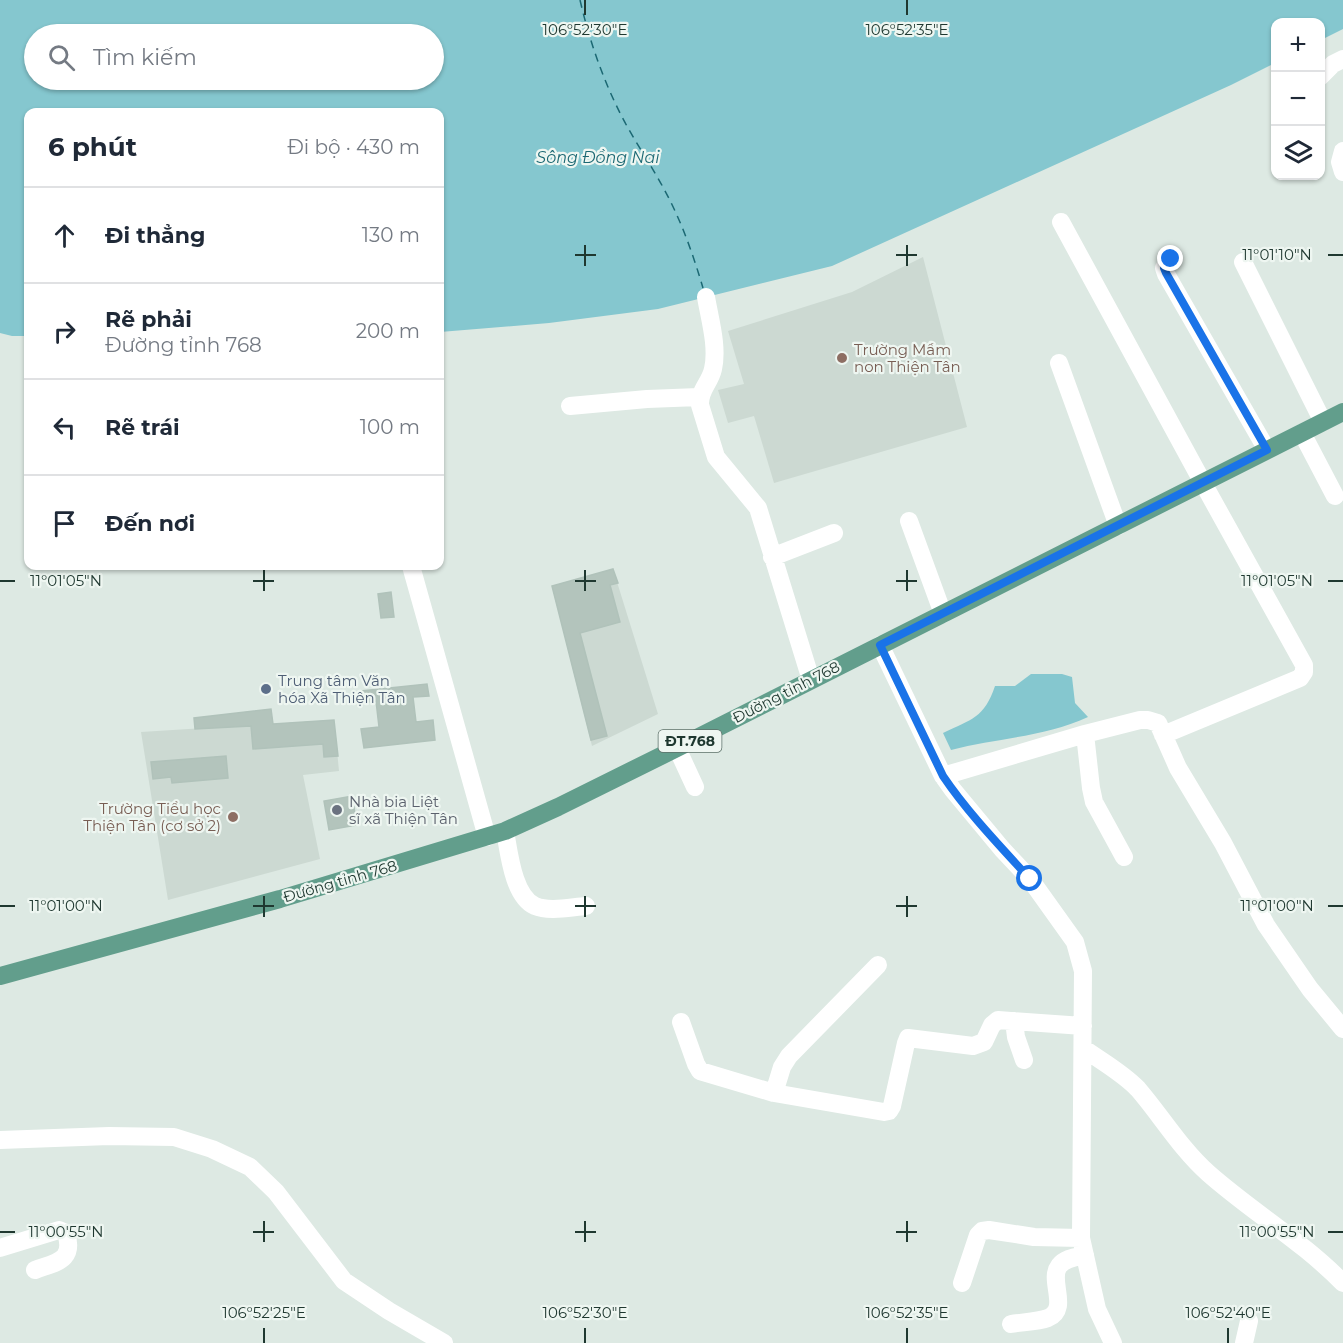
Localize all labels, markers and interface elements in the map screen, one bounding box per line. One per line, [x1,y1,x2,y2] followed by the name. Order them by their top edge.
[1271,18,1325,180] map controls
[1271,18,1325,72] button: +
[543,20,627,39] text: 106°52'30"E
[865,20,949,39] text: 106°52'35"E
[24,24,444,90] search box
[45,41,78,74] icon: search
[93,44,197,71] text: Tìm kiếm
[1271,72,1325,126] button: −
[1271,126,1325,180] button: layers
[48,131,137,163] text: 6 phút
[287,135,420,159] text: Đi bộ · 430 m
[536,148,660,167] water label: Sông Đồng Nai
[48,219,81,252] icon: ahead
[105,222,205,249] text: Đi thẳng
[362,223,420,247] text: 130 m
[1157,245,1183,271] route end
[1242,245,1312,264] text: 11°01'10"N
[105,306,192,333] text: Rẽ phải
[48,315,81,348] icon: right
[356,319,420,343] text: 200 m
[105,333,262,357] text: Đường tỉnh 768
[854,340,961,376] place label: Trường Mầm non Thiện Tân
[835,351,849,365] marker: Trường Mầm non Thiện Tân
[48,411,81,444] icon: left
[105,414,180,441] text: Rẽ trái
[360,415,420,439] text: 100 m
[48,507,81,540] icon: arrive
[105,510,195,537] text: Đến nơi
[30,571,102,590] text: 11°01'05"N
[1241,571,1313,590] text: 11°01'05"N
[729,657,843,727] street label: Đường tỉnh 768
[278,671,406,707] place label: Trung tâm Văn hóa Xã Thiện Tân
[259,682,273,696] marker: Trung tâm Văn hóa Xã Thiện Tân
[658,730,722,752] road number: ĐT.768
[349,792,458,828] place label: Nhà bia Liệt sĩ xã Thiện Tân
[83,799,221,835] place label: Trường Tiểu học Thiện Tân (cơ sở 2)
[330,803,344,817] marker: Nhà bia Liệt sĩ xã Thiện Tân
[226,810,240,824] marker: Trường Tiểu học Thiện Tân (cơ sở 2)
[281,856,399,906] street label: Đường tỉnh 768
[1016,865,1042,891] route start
[29,896,103,915] text: 11°01'00"N
[1240,896,1314,915] text: 11°01'00"N
[29,1222,103,1241] text: 11°00'55"N
[1240,1222,1314,1241] text: 11°00'55"N
[222,1303,306,1322] text: 106°52'25"E
[543,1303,627,1322] text: 106°52'30"E
[865,1303,949,1322] text: 106°52'35"E
[1185,1303,1271,1322] text: 106°52'40"E

